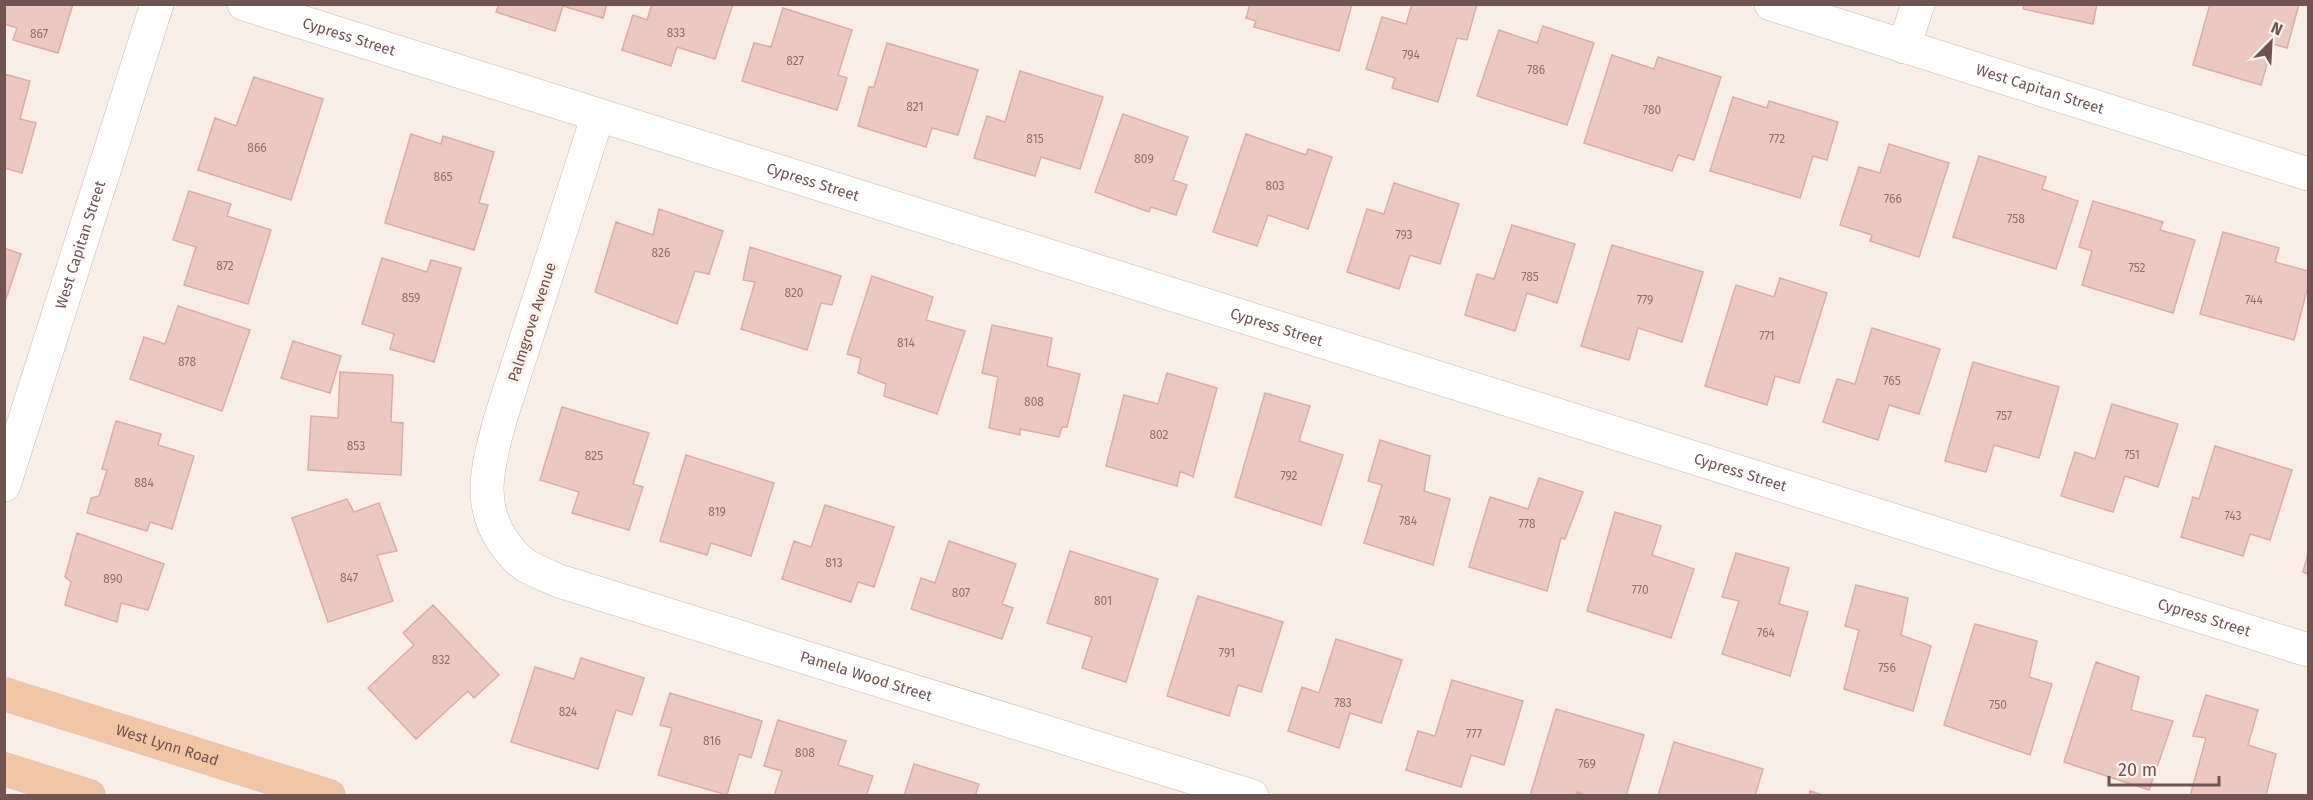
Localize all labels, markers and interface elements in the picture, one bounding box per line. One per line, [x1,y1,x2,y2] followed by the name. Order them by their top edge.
[2241,12,2301,72] north arrow
[300,14,398,60] street label: Cypress Street
[2268,18,2286,40] text: N
[667,26,685,40] house number: 833
[30,27,48,41] house number: 867
[1402,48,1420,62] house number: 794
[786,54,804,68] house number: 827
[1974,60,2107,118] street label: West Capitan Street
[1527,63,1545,77] house number: 786
[906,100,924,114] house number: 821
[1643,103,1661,117] house number: 780
[1026,132,1044,146] house number: 815
[1769,132,1785,146] house number: 772
[247,141,267,155] house number: 866
[1134,152,1154,166] house number: 809
[764,159,862,205] street label: Cypress Street
[434,170,452,184] house number: 865
[52,178,109,311] street label: West Capitan Street
[1265,179,1285,193] house number: 803
[1884,192,1902,206] house number: 766
[2007,212,2025,226] house number: 758
[1395,228,1413,242] house number: 793
[652,246,670,260] house number: 826
[216,259,234,273] house number: 872
[504,260,560,384] street label: Palmgrove Avenue
[2129,261,2146,275] house number: 752
[1521,270,1539,284] house number: 785
[784,286,804,300] house number: 820
[402,291,420,305] house number: 859
[1637,293,1653,307] house number: 779
[2245,293,2263,307] house number: 744
[1228,304,1326,350] street label: Cypress Street
[1759,329,1775,343] house number: 771
[897,336,916,350] house number: 814
[178,355,196,369] house number: 878
[1883,374,1901,388] house number: 765
[1024,395,1044,409] house number: 808
[1996,409,2012,423] house number: 757
[1149,428,1169,442] house number: 802
[347,439,365,453] house number: 853
[2124,448,2140,462] house number: 751
[585,449,603,463] house number: 825
[1692,449,1790,495] street label: Cypress Street
[1280,469,1298,483] house number: 792
[134,476,154,490] house number: 884
[708,505,726,519] house number: 819
[2224,509,2242,523] house number: 743
[1399,514,1418,528] house number: 784
[1518,517,1536,531] house number: 778
[825,556,843,570] house number: 813
[340,571,358,585] house number: 847
[103,572,123,586] house number: 890
[1631,583,1649,597] house number: 770
[952,586,970,600] house number: 807
[1094,594,1112,608] house number: 801
[2156,595,2253,641] street label: Cypress Street
[1757,626,1776,640] house number: 764
[1219,646,1235,660] house number: 791
[798,647,935,705] street label: Pamela Wood Street
[432,653,450,667] house number: 832
[1878,661,1896,675] house number: 756
[1334,696,1352,710] house number: 783
[1989,698,2007,712] house number: 750
[559,705,578,719] house number: 824
[113,721,221,770] street label: West Lynn Road
[1466,727,1482,741] house number: 777
[703,734,721,748] house number: 816
[795,746,815,760] house number: 808
[2109,749,2218,787] scale bar
[1578,757,1596,771] house number: 769
[2118,759,2157,781] text: 20 m

